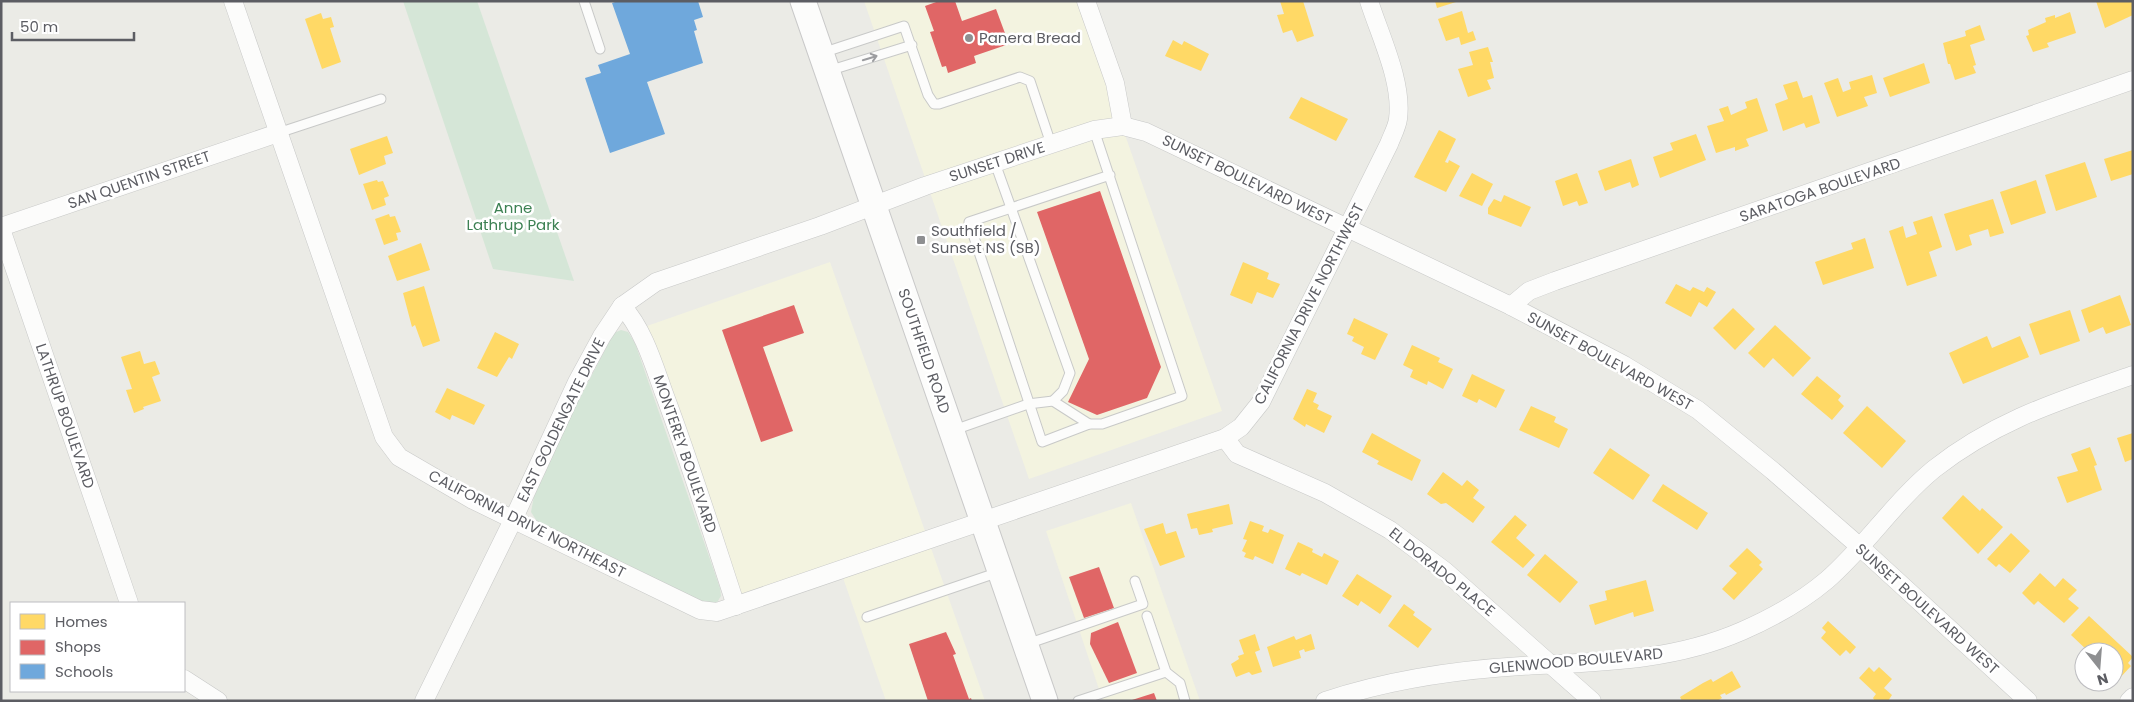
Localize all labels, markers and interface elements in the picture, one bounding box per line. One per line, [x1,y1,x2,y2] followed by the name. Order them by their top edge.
[12,10,135,42] scale bar
[20,16,58,37] text: 50 m
[979,27,1081,48] place label: Panera Bread
[963,32,975,44] marker: Panera Bread
[861,53,877,62] one-way arrow
[1159,129,1336,230] street label: SUNSET BOULEVARD WEST
[946,136,1047,187] street label: SUNSET DRIVE
[65,145,213,214] street label: SAN QUENTIN STREET
[1736,152,1903,227] street label: SARATOGA BOULEVARD
[466,197,560,235] park label: Anne Lathrup Park
[1249,200,1369,408] street label: CALIFORNIA DRIVE NORTHWEST
[931,220,1041,258] place label: Southfield / Sunset NS (SB)
[915,234,927,246] marker: Southfield / Sunset NS (SB)
[893,286,956,416] street label: SOUTHFIELD ROAD
[1524,306,1697,415] street label: SUNSET BOULEVARD WEST
[512,334,610,505] street label: EAST GOLDENGATE DRIVE
[31,340,100,491] street label: LATHRUP BOULEVARD
[649,372,722,536] street label: MONTEREY BOULEVARD
[425,465,629,583] street label: CALIFORNIA DRIVE NORTHEAST
[1385,522,1500,621] street label: EL DORADO PLACE
[1851,538,2004,679] street label: SUNSET BOULEVARD WEST
[10,602,185,692] legend
[55,611,108,632] text: Homes
[55,636,101,657] text: Shops
[1488,642,1664,679] street label: GLENWOOD BOULEVARD
[2074,642,2124,692] north arrow
[55,661,113,682] text: Schools
[2095,668,2111,691] text: N

